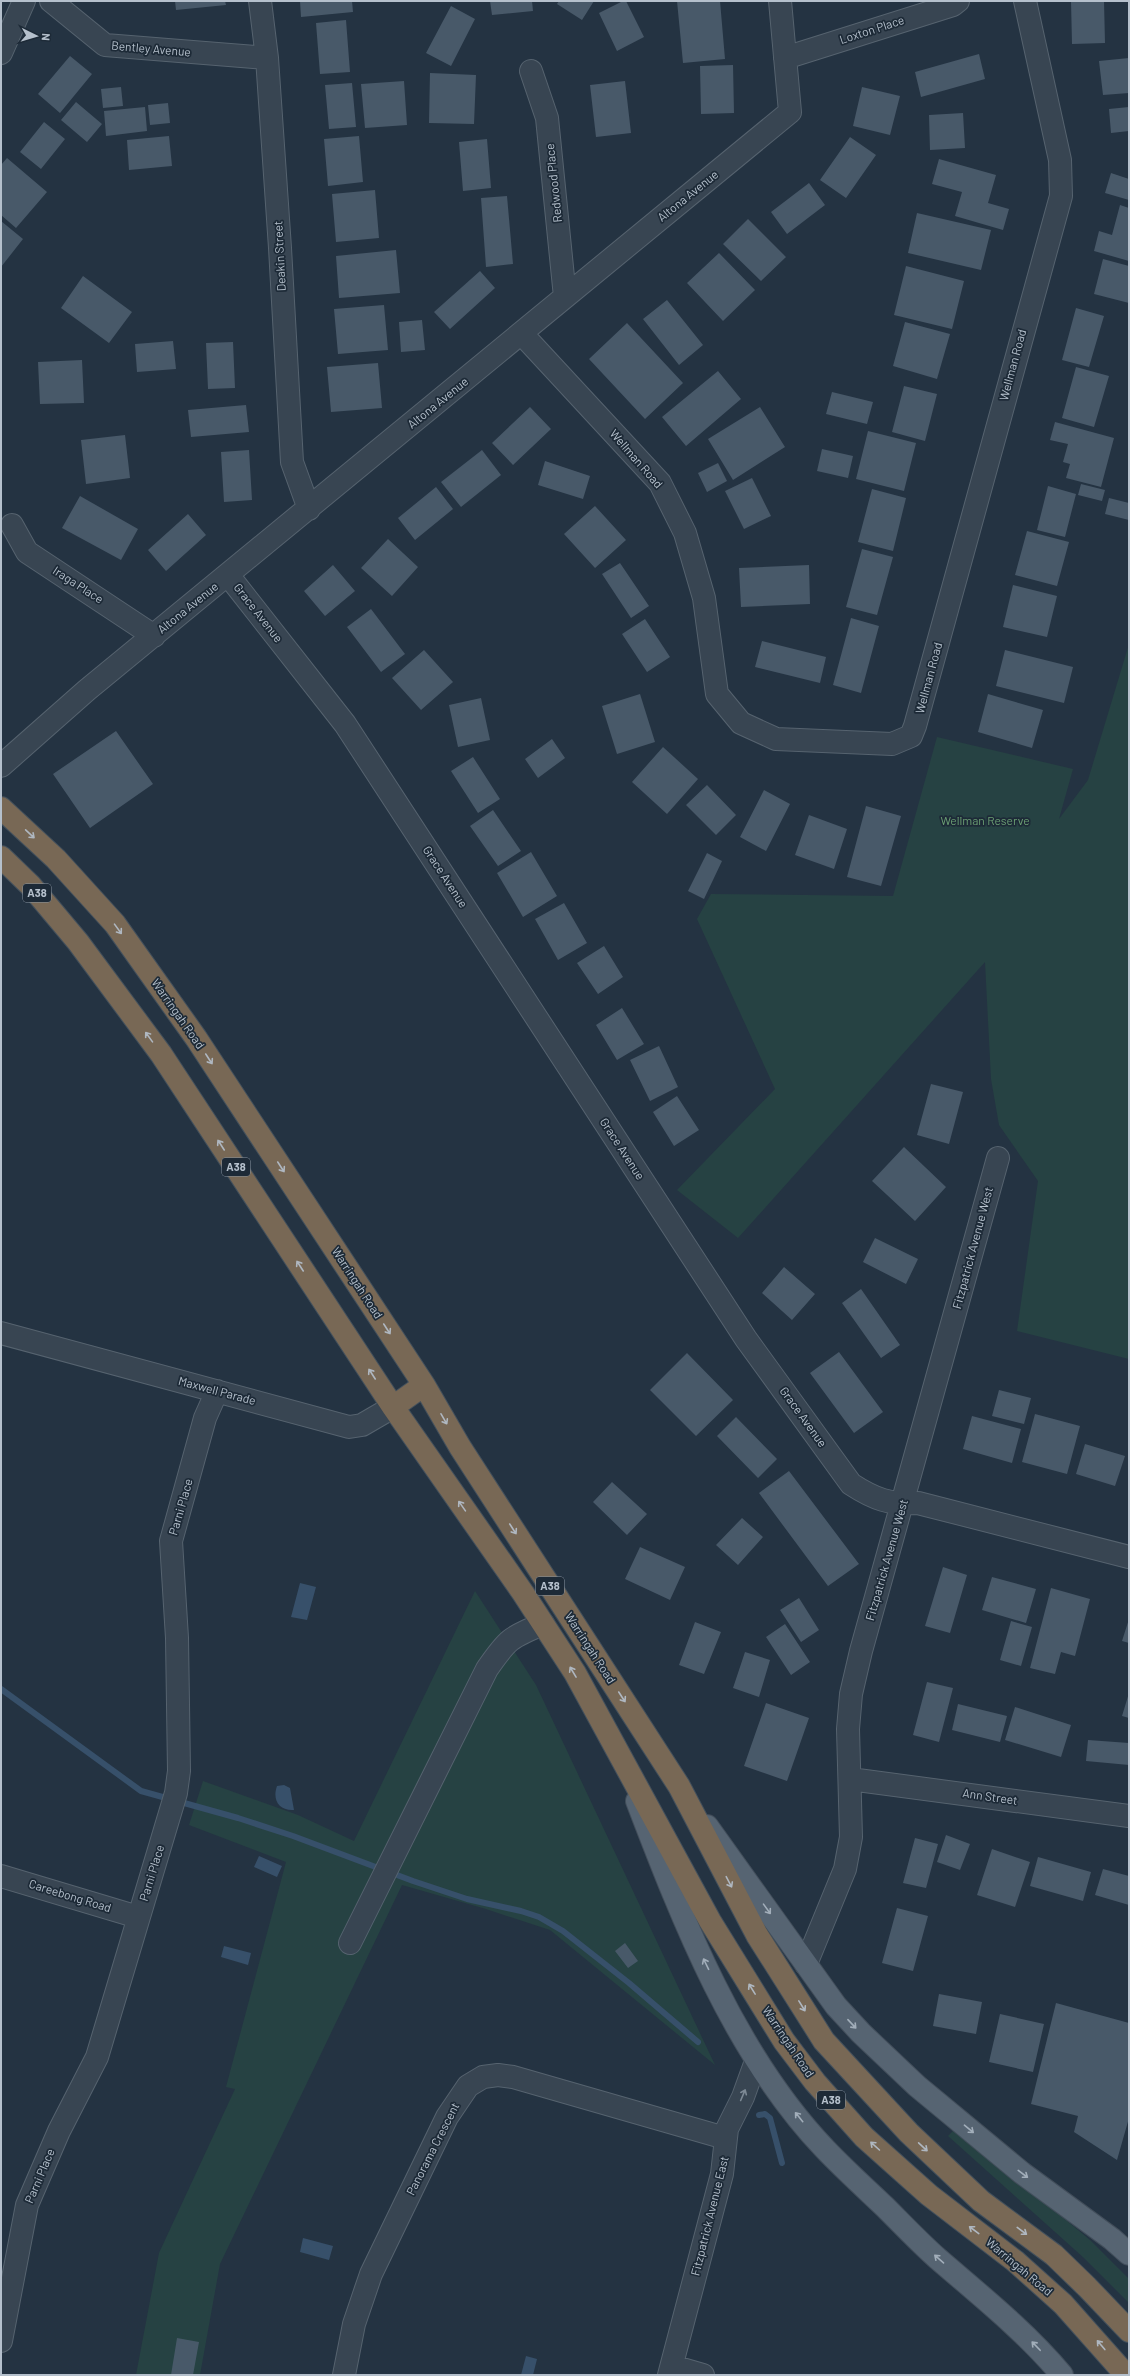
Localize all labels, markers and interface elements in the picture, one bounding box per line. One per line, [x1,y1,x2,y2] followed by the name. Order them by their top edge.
[838,12,906,46] street label: Loxton Place
[16,16,56,56] north arrow
[40,33,53,41] text: N
[111,38,191,58] street label: Bentley Avenue
[542,143,564,223] street label: Redwood Place
[654,167,720,224] street label: Altona Avenue
[270,220,288,292] street label: Deakin Street
[996,328,1028,402] street label: Wellman Road
[404,374,470,431] street label: Altona Avenue
[607,426,666,491] street label: Wellman Road
[51,563,106,606] street label: Iraga Place
[154,579,220,636] street label: Altona Avenue
[231,580,286,645] street label: Grace Avenue
[912,641,944,715] street label: Wellman Road
[940,813,1030,827] park label: Wellman Reserve
[25,830,35,839] one-way arrow
[421,843,471,910] street label: Grace Avenue
[23,884,51,902] road number: A38
[114,924,122,935] one-way arrow
[149,976,208,1051] street label: Warringah Road
[145,1032,153,1043] one-way arrow
[205,1053,213,1064] one-way arrow
[598,1115,648,1182] street label: Grace Avenue
[217,1140,225,1151] one-way arrow
[222,1158,250,1176] road number: A38
[277,1161,285,1172] one-way arrow
[949,1185,995,1310] street label: Fitzpatrick Avenue West
[330,1244,386,1321] street label: Warringah Road
[296,1260,304,1271] one-way arrow
[383,1323,391,1334] one-way arrow
[367,1368,375,1380] one-way arrow
[177,1373,258,1407] street label: Maxwell Parade
[777,1384,830,1449] street label: Grace Avenue
[440,1413,448,1425] one-way arrow
[165,1477,195,1537] street label: Parni Place
[862,1497,910,1622] street label: Fitzpatrick Avenue West
[458,1500,466,1511] one-way arrow
[509,1523,517,1534] one-way arrow
[536,1577,564,1595] road number: A38
[563,1609,619,1686] street label: Warringah Road
[569,1666,577,1678] one-way arrow
[618,1691,626,1703] one-way arrow
[962,1785,1019,1807] street label: Ann Street
[136,1843,166,1903] street label: Parni Place
[27,1876,113,1914] street label: Careebong Road
[726,1876,734,1888] one-way arrow
[763,1903,771,1914] one-way arrow
[702,1958,709,1970] one-way arrow
[748,1984,756,1995] one-way arrow
[798,2000,806,2011] one-way arrow
[760,2003,818,2079] street label: Warringah Road
[848,2019,857,2029] one-way arrow
[739,2090,747,2102] one-way arrow
[817,2091,845,2109] road number: A38
[403,2100,462,2197] street label: Panorama Crescent
[795,2112,803,2123] one-way arrow
[963,2124,974,2133] one-way arrow
[870,2142,880,2151] one-way arrow
[918,2142,929,2151] one-way arrow
[21,2146,57,2205] street label: Parni Place
[687,2154,731,2277] street label: Fitzpatrick Avenue East
[1018,2169,1029,2178] one-way arrow
[969,2225,980,2234] one-way arrow
[1016,2227,1027,2236] one-way arrow
[984,2234,1056,2298] street label: Warringah Road
[934,2255,944,2264] one-way arrow
[1032,2340,1041,2351] one-way arrow
[1097,2341,1106,2351] one-way arrow

